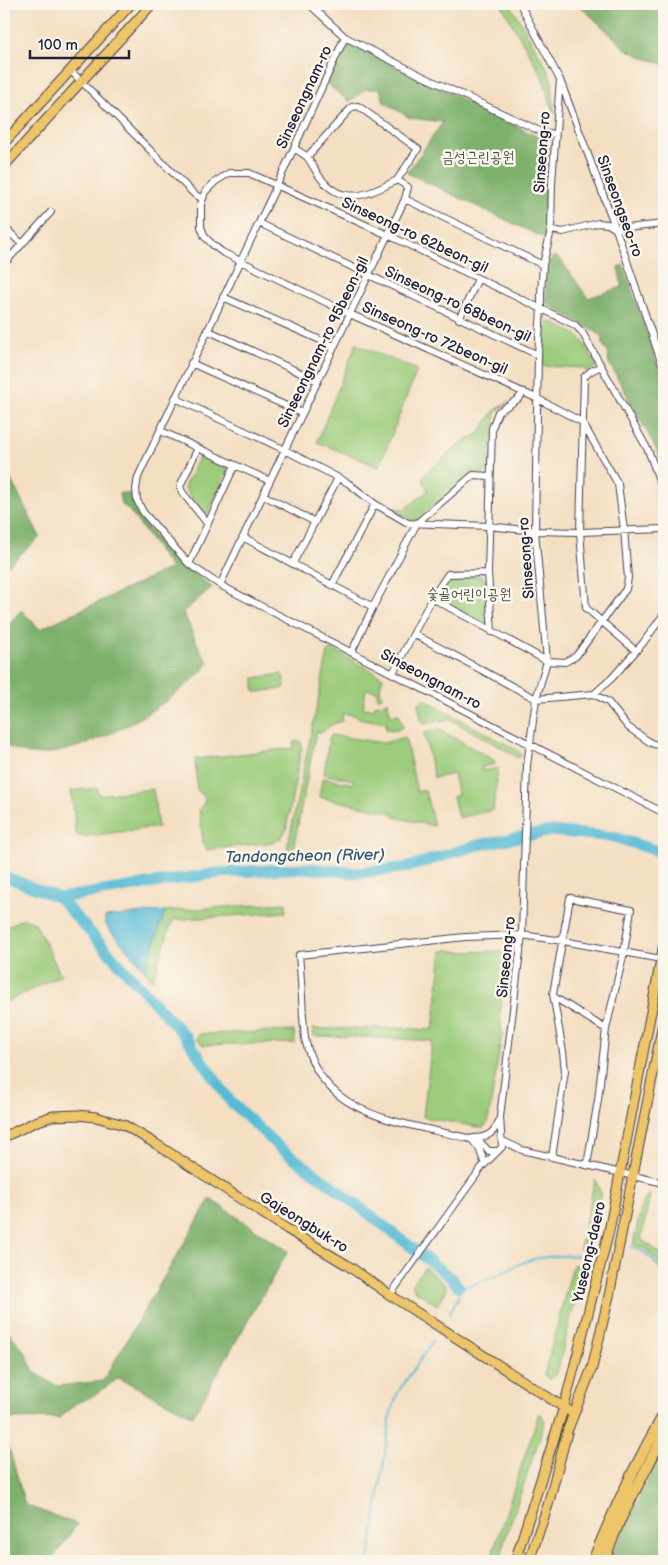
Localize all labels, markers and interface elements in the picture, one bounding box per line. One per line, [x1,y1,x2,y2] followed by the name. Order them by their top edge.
[30,28,129,60] scale bar
[38,36,78,55] text: 100 m
[272,43,337,152] street label: Sinseongnam-ro
[530,110,555,194] street label: Sinseong-ro
[442,148,514,167] park label: 금성근린공원
[592,153,647,260] street label: Sinseongseo-ro
[338,193,491,278] street label: Sinseong-ro 62beon-gil
[274,254,373,431] street label: Sinseongnam-ro 95beon-gil
[382,262,534,347] street label: Sinseong-ro 68beon-gil
[359,298,511,379] street label: Sinseong-ro 72beon-gil
[514,516,539,600] street label: Sinseong-ro
[427,585,511,604] park label: 숯골어린이공원
[377,645,484,714] street label: Sinseongnam-ro
[225,846,385,867] water label: Tandongcheon (River)
[493,915,520,999] street label: Sinseong-ro
[256,1188,352,1257] street label: Gajeongbuk-ro
[568,1200,610,1306] street label: Yuseong-daero

